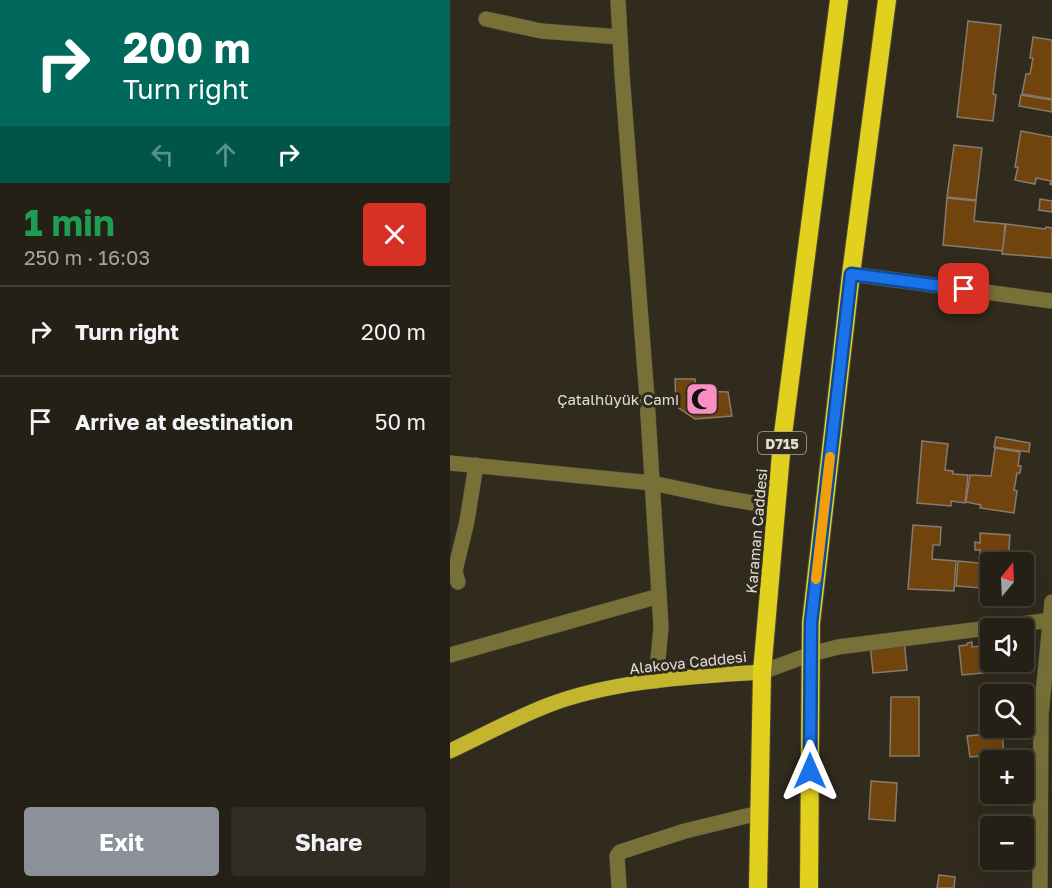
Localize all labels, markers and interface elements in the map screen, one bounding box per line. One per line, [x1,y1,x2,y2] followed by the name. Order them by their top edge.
[123,22,250,72] text: 200 m
[24,24,102,102] icon: right
[123,73,249,105] text: Turn right
[146,138,179,171] icon: left
[209,138,242,171] icon: ahead
[272,138,305,171] icon: right
[24,201,115,244] text: 1 min
[363,203,426,266] button: close
[24,245,150,269] text: 250 m · 16:03
[938,263,989,314] pin
[947,272,980,305] icon: arrive
[24,315,57,348] icon: right
[75,318,179,345] text: Turn right
[361,318,426,345] text: 200 m
[684,381,720,417] mosque icon: Çatalhüyük Cami
[557,390,679,408] place label: Çatalhüyük Cami
[24,405,57,438] icon: arrive
[75,408,293,435] text: Arrive at destination
[375,408,426,435] text: 50 m
[758,432,806,454] road number: D715
[742,468,770,594] street label: Karaman Caddesi
[980,552,1034,606] north arrow
[980,552,1034,870] map controls
[980,618,1034,672] button: sound
[628,647,748,677] street label: Alakova Caddesi
[980,684,1034,738] button: search
[778,739,842,803] position arrow
[980,750,1034,804] button: +
[24,807,219,876] button: Exit
[231,807,426,876] button: Share
[980,816,1034,870] button: −

